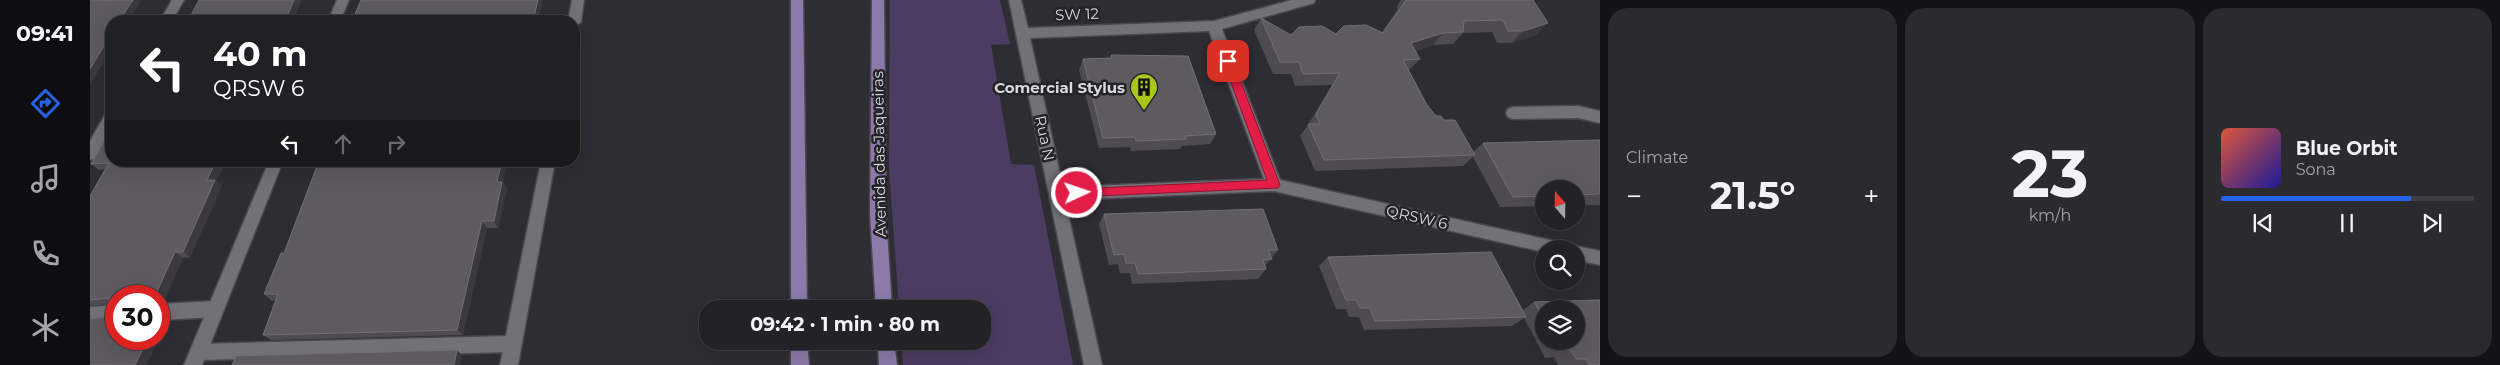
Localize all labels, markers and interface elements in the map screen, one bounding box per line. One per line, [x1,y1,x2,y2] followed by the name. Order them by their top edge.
[1055,4,1099,24] street label: SW 12
[16,20,74,47] text: 09:41
[213,32,308,75] text: 40 m
[130,35,195,100] icon: left
[1207,40,1249,82] pin
[1214,47,1242,75] icon: arrive
[868,71,890,237] street label: Avenida das Jaqueiras
[1129,72,1159,111] building icon: Comercial Stylus
[213,75,305,102] text: QRSW 6
[994,78,1125,97] place label: Comercial Stylus
[28,86,63,121] icon: directions
[1031,114,1059,162] street label: Rua N
[276,130,304,158] icon: left
[329,130,357,158] icon: ahead
[382,130,410,158] icon: right
[2012,134,2088,213] text: 23
[2296,137,2398,160] text: Blue Orbit
[1626,148,1688,167] text: Climate
[2296,160,2336,179] text: Sona
[28,161,63,196] icon: music
[1050,166,1102,218] position arrow
[1710,172,1795,219] text: 21.5°
[1626,179,1642,213] text: −
[1863,179,1879,213] text: +
[1535,180,1585,230] north arrow
[1535,180,1585,350] map controls
[1384,201,1450,233] street label: QRSW 6
[2029,206,2071,225] text: km/h
[2249,209,2277,237] icon: previous
[2333,209,2361,237] icon: pause
[2418,209,2446,237] icon: next
[28,236,63,271] icon: phone
[1535,240,1585,290] button: search
[105,285,170,350] speed limit sign: 30
[1535,300,1585,350] button: layers
[28,310,63,345] icon: climate
[750,313,940,336] text: 09:42 · 1 min · 80 m

